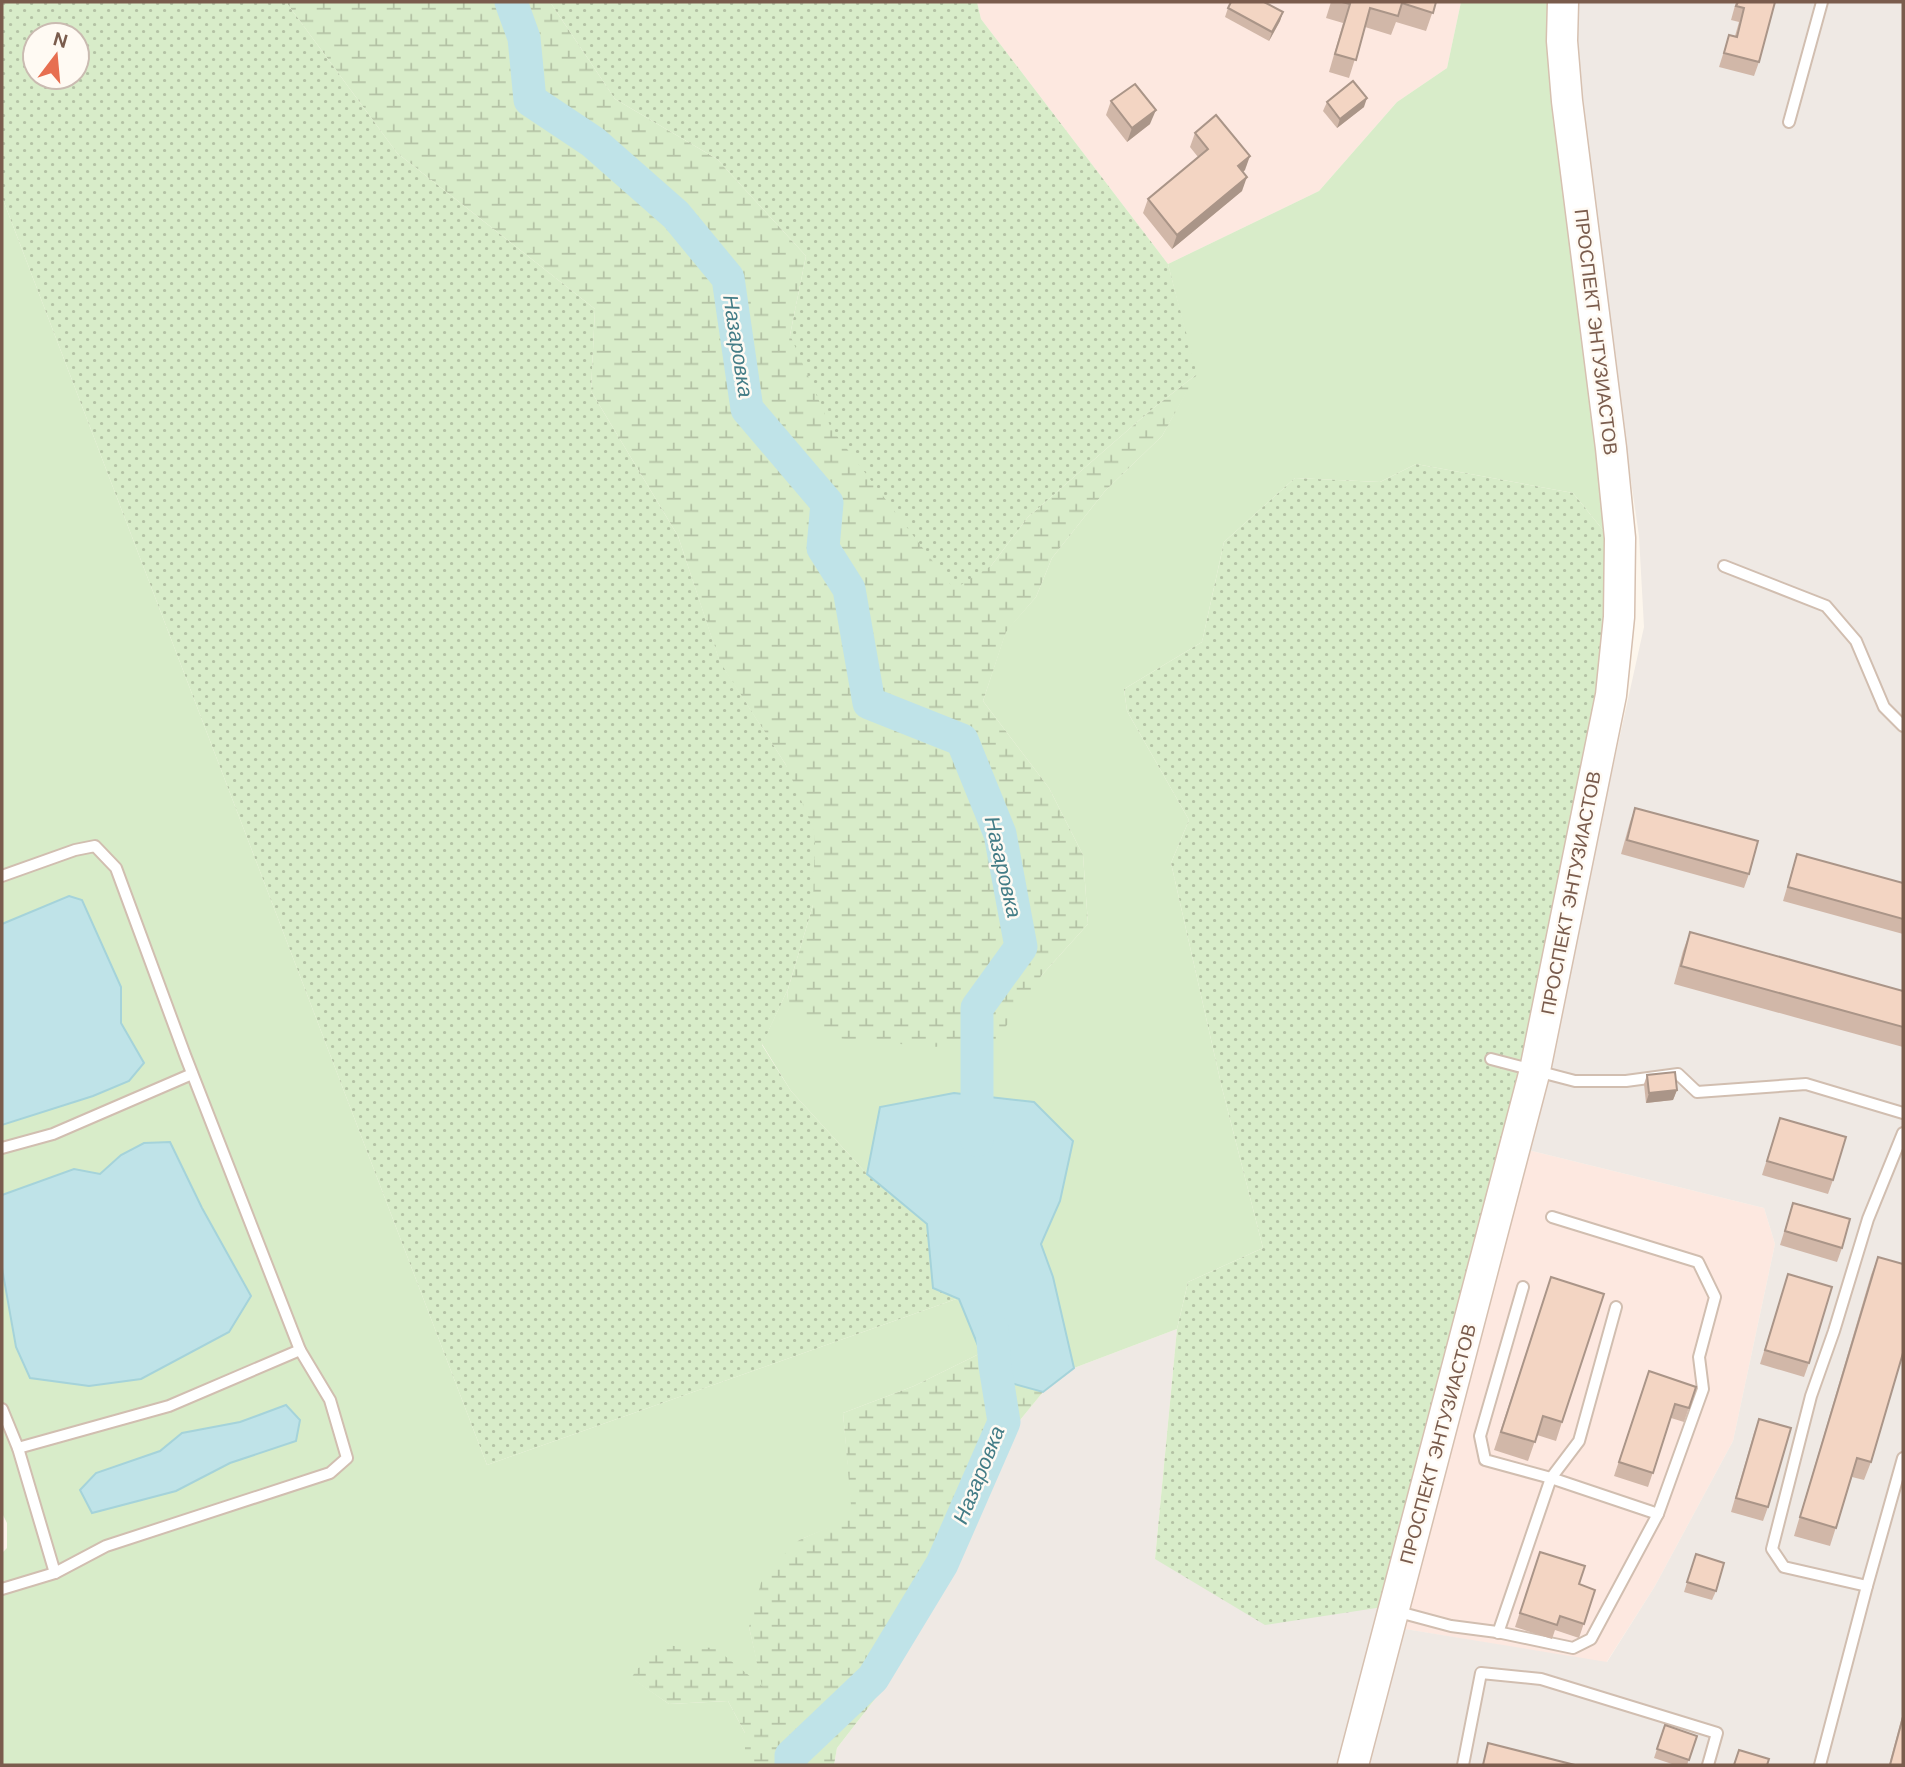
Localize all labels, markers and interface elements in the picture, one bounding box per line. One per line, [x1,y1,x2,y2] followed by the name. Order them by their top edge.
[21,21,91,91] north arrow
[50,26,71,54] text: N
[1568,208,1624,456] street label: ПРОСПЕКТ ЭНТУЗИАСТОВ
[716,293,760,399] water label: Назаровка
[1535,769,1607,1017] street label: ПРОСПЕКТ ЭНТУЗИАСТОВ
[978,813,1028,921] water label: Назаровка
[1394,1321,1482,1567] street label: ПРОСПЕКТ ЭНТУЗИАСТОВ
[947,1422,1011,1528] water label: Назаровка

